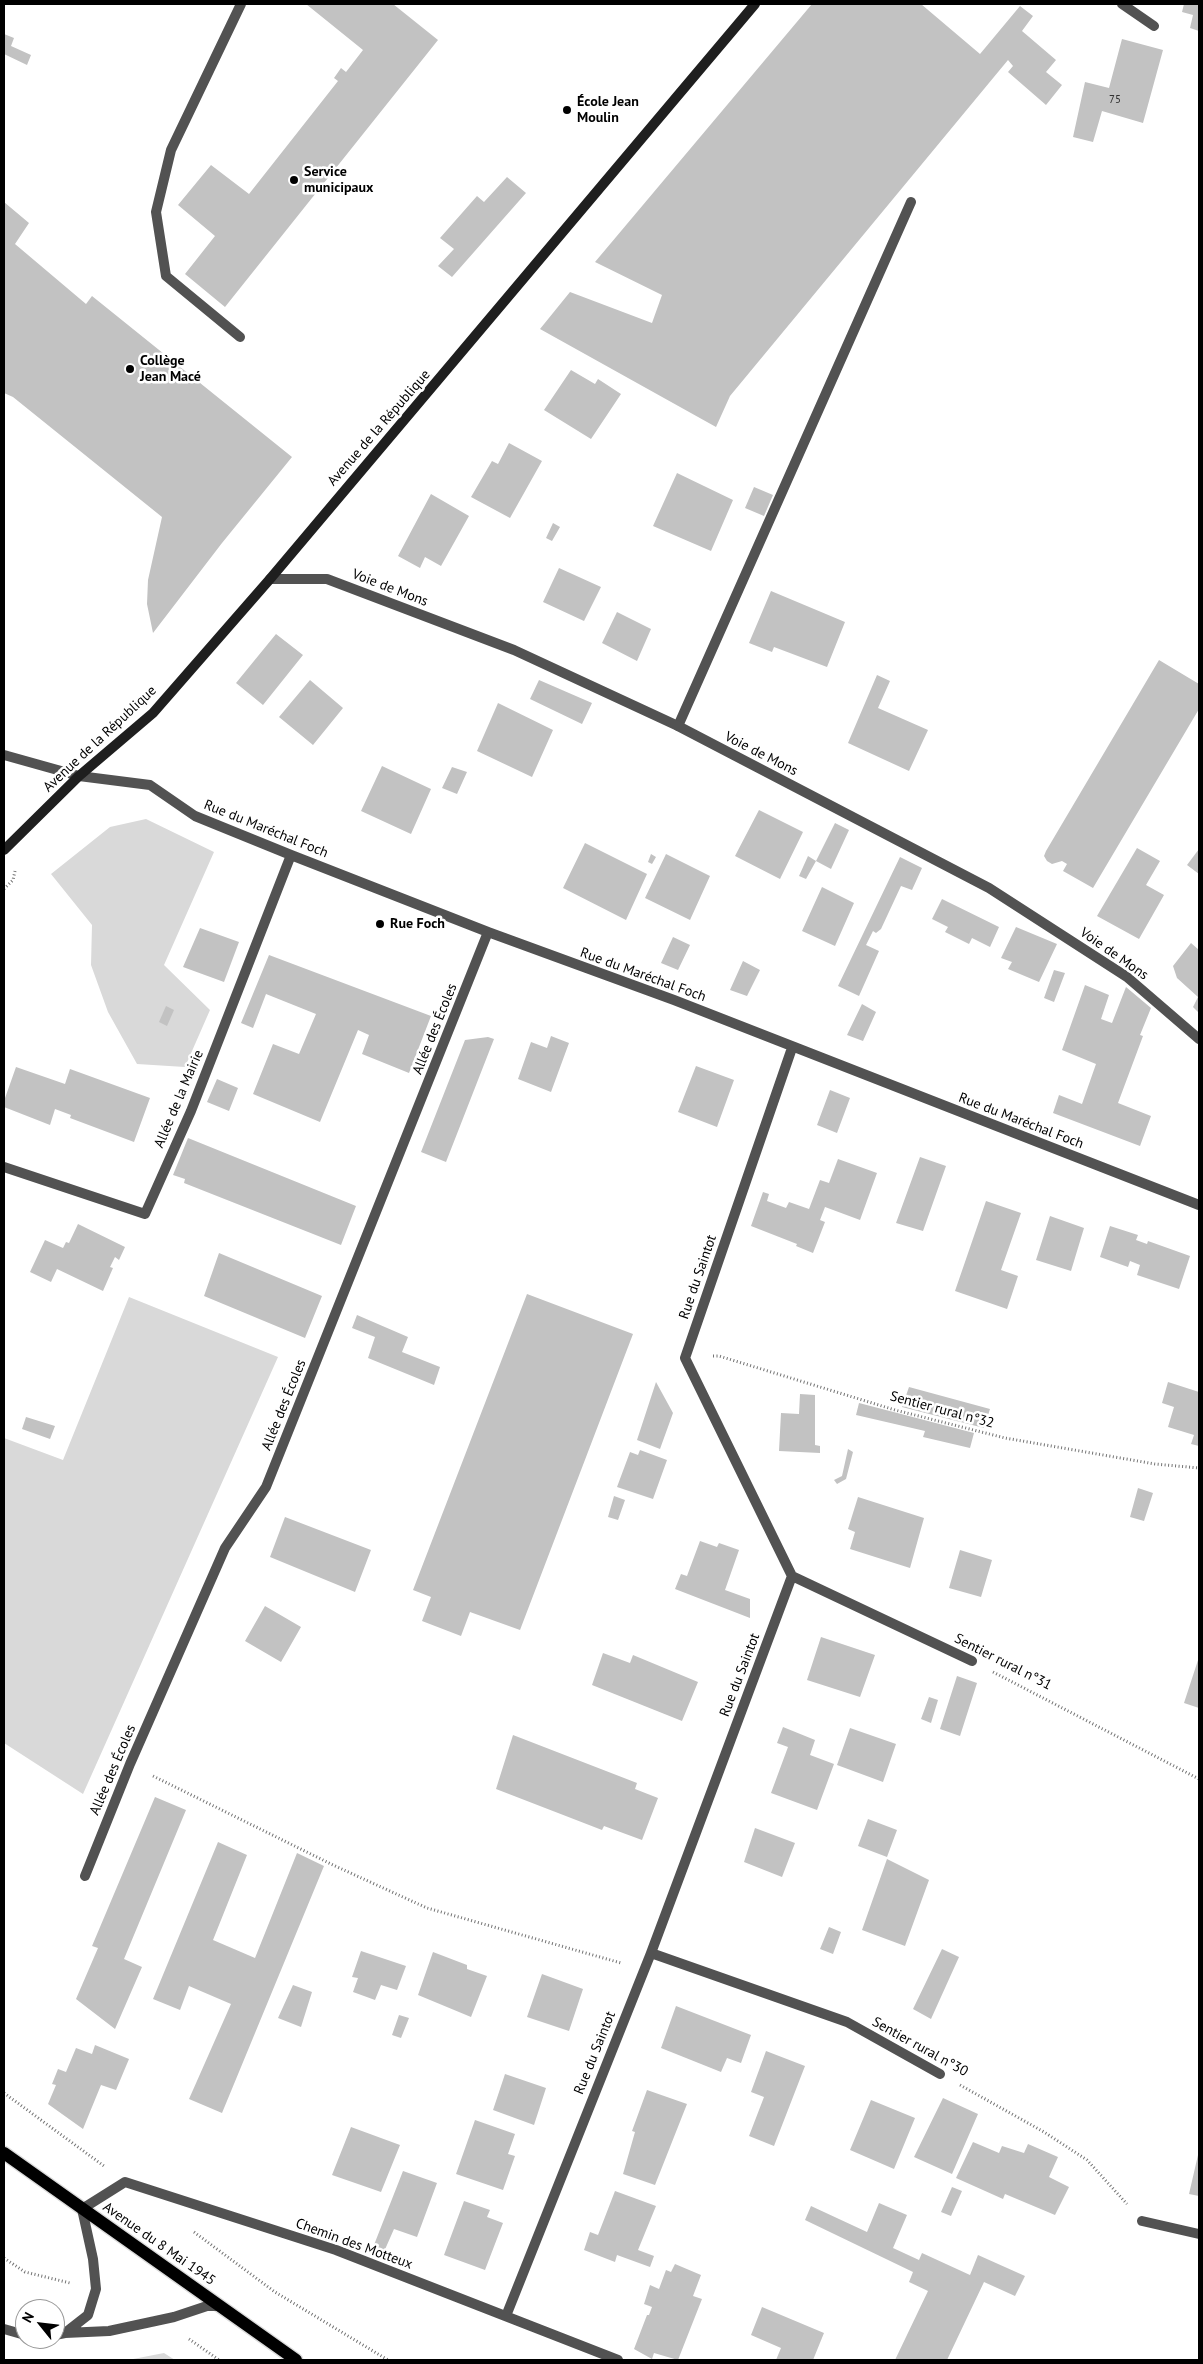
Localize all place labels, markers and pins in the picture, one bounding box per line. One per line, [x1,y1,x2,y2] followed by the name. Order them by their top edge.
[577,94,639,126] place label: École Jean Moulin
[561,104,573,116] marker: École Jean Moulin
[304,164,373,196] place label: Service municipaux
[288,174,300,186] marker: Service municipaux
[140,353,201,386] place label: Collège Jean Macé
[124,363,136,375] marker: Collège Jean Macé
[390,916,445,932] place label: Rue Foch
[374,918,386,930] marker: Rue Foch

